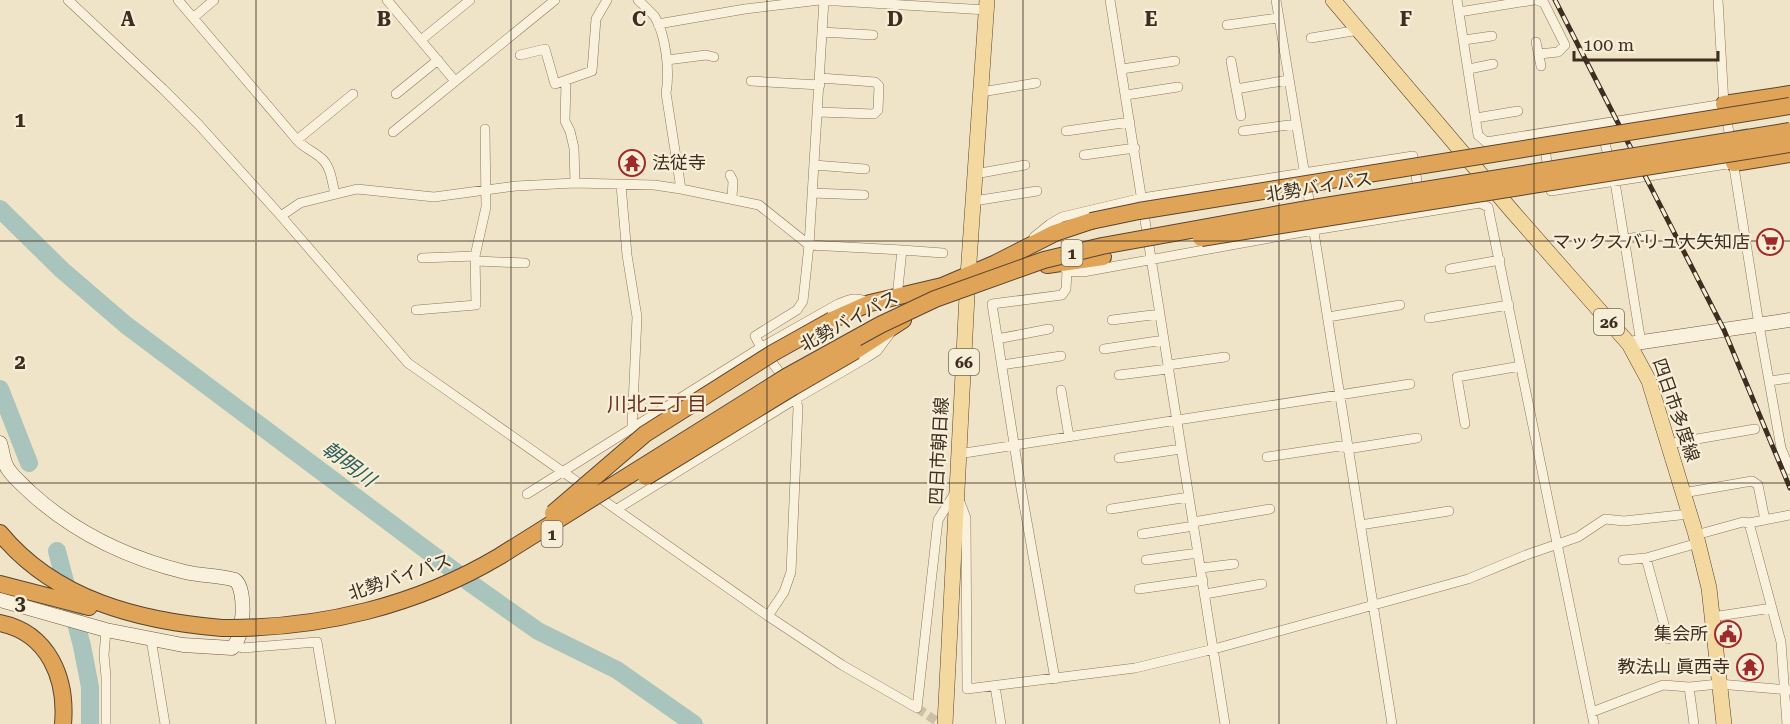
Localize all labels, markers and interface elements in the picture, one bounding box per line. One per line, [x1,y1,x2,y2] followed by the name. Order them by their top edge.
[121,7,136,31] text: A
[377,7,391,31] text: B
[632,7,646,31] text: C
[887,7,903,31] text: D
[1145,7,1158,31] text: E
[1400,7,1412,31] text: F
[1574,24,1718,62] scale bar
[1583,34,1634,55] text: 100 m
[14,108,26,132] text: 1
[617,148,647,178] temple icon: 法従寺
[652,152,706,173] place label: 法従寺
[1264,168,1374,205] street label: 北勢バイパス
[1755,227,1785,257] supermarket icon: マックスバリュ大矢知店
[1553,231,1750,252] place label: マックスバリュ大矢知店
[1062,240,1082,266] road number: 1
[796,286,901,355] street label: 北勢バイパス
[1594,309,1624,335] road number: 26
[949,349,979,375] road number: 66
[14,350,26,374] text: 2
[1649,355,1704,464] street label: 四日市多度線
[607,392,707,416] district label: 川北三丁目
[925,396,952,505] street label: 四日市朝日線
[318,436,382,493] water label: 朝明川
[542,521,562,547] road number: 1
[346,549,454,604] street label: 北勢バイパス
[14,591,26,615] text: 3
[1713,619,1743,649] public building icon: 集会所
[1654,623,1708,644] place label: 集会所
[1735,652,1765,682] temple icon: 教法山 眞西寺
[1617,656,1730,677] place label: 教法山 眞西寺

